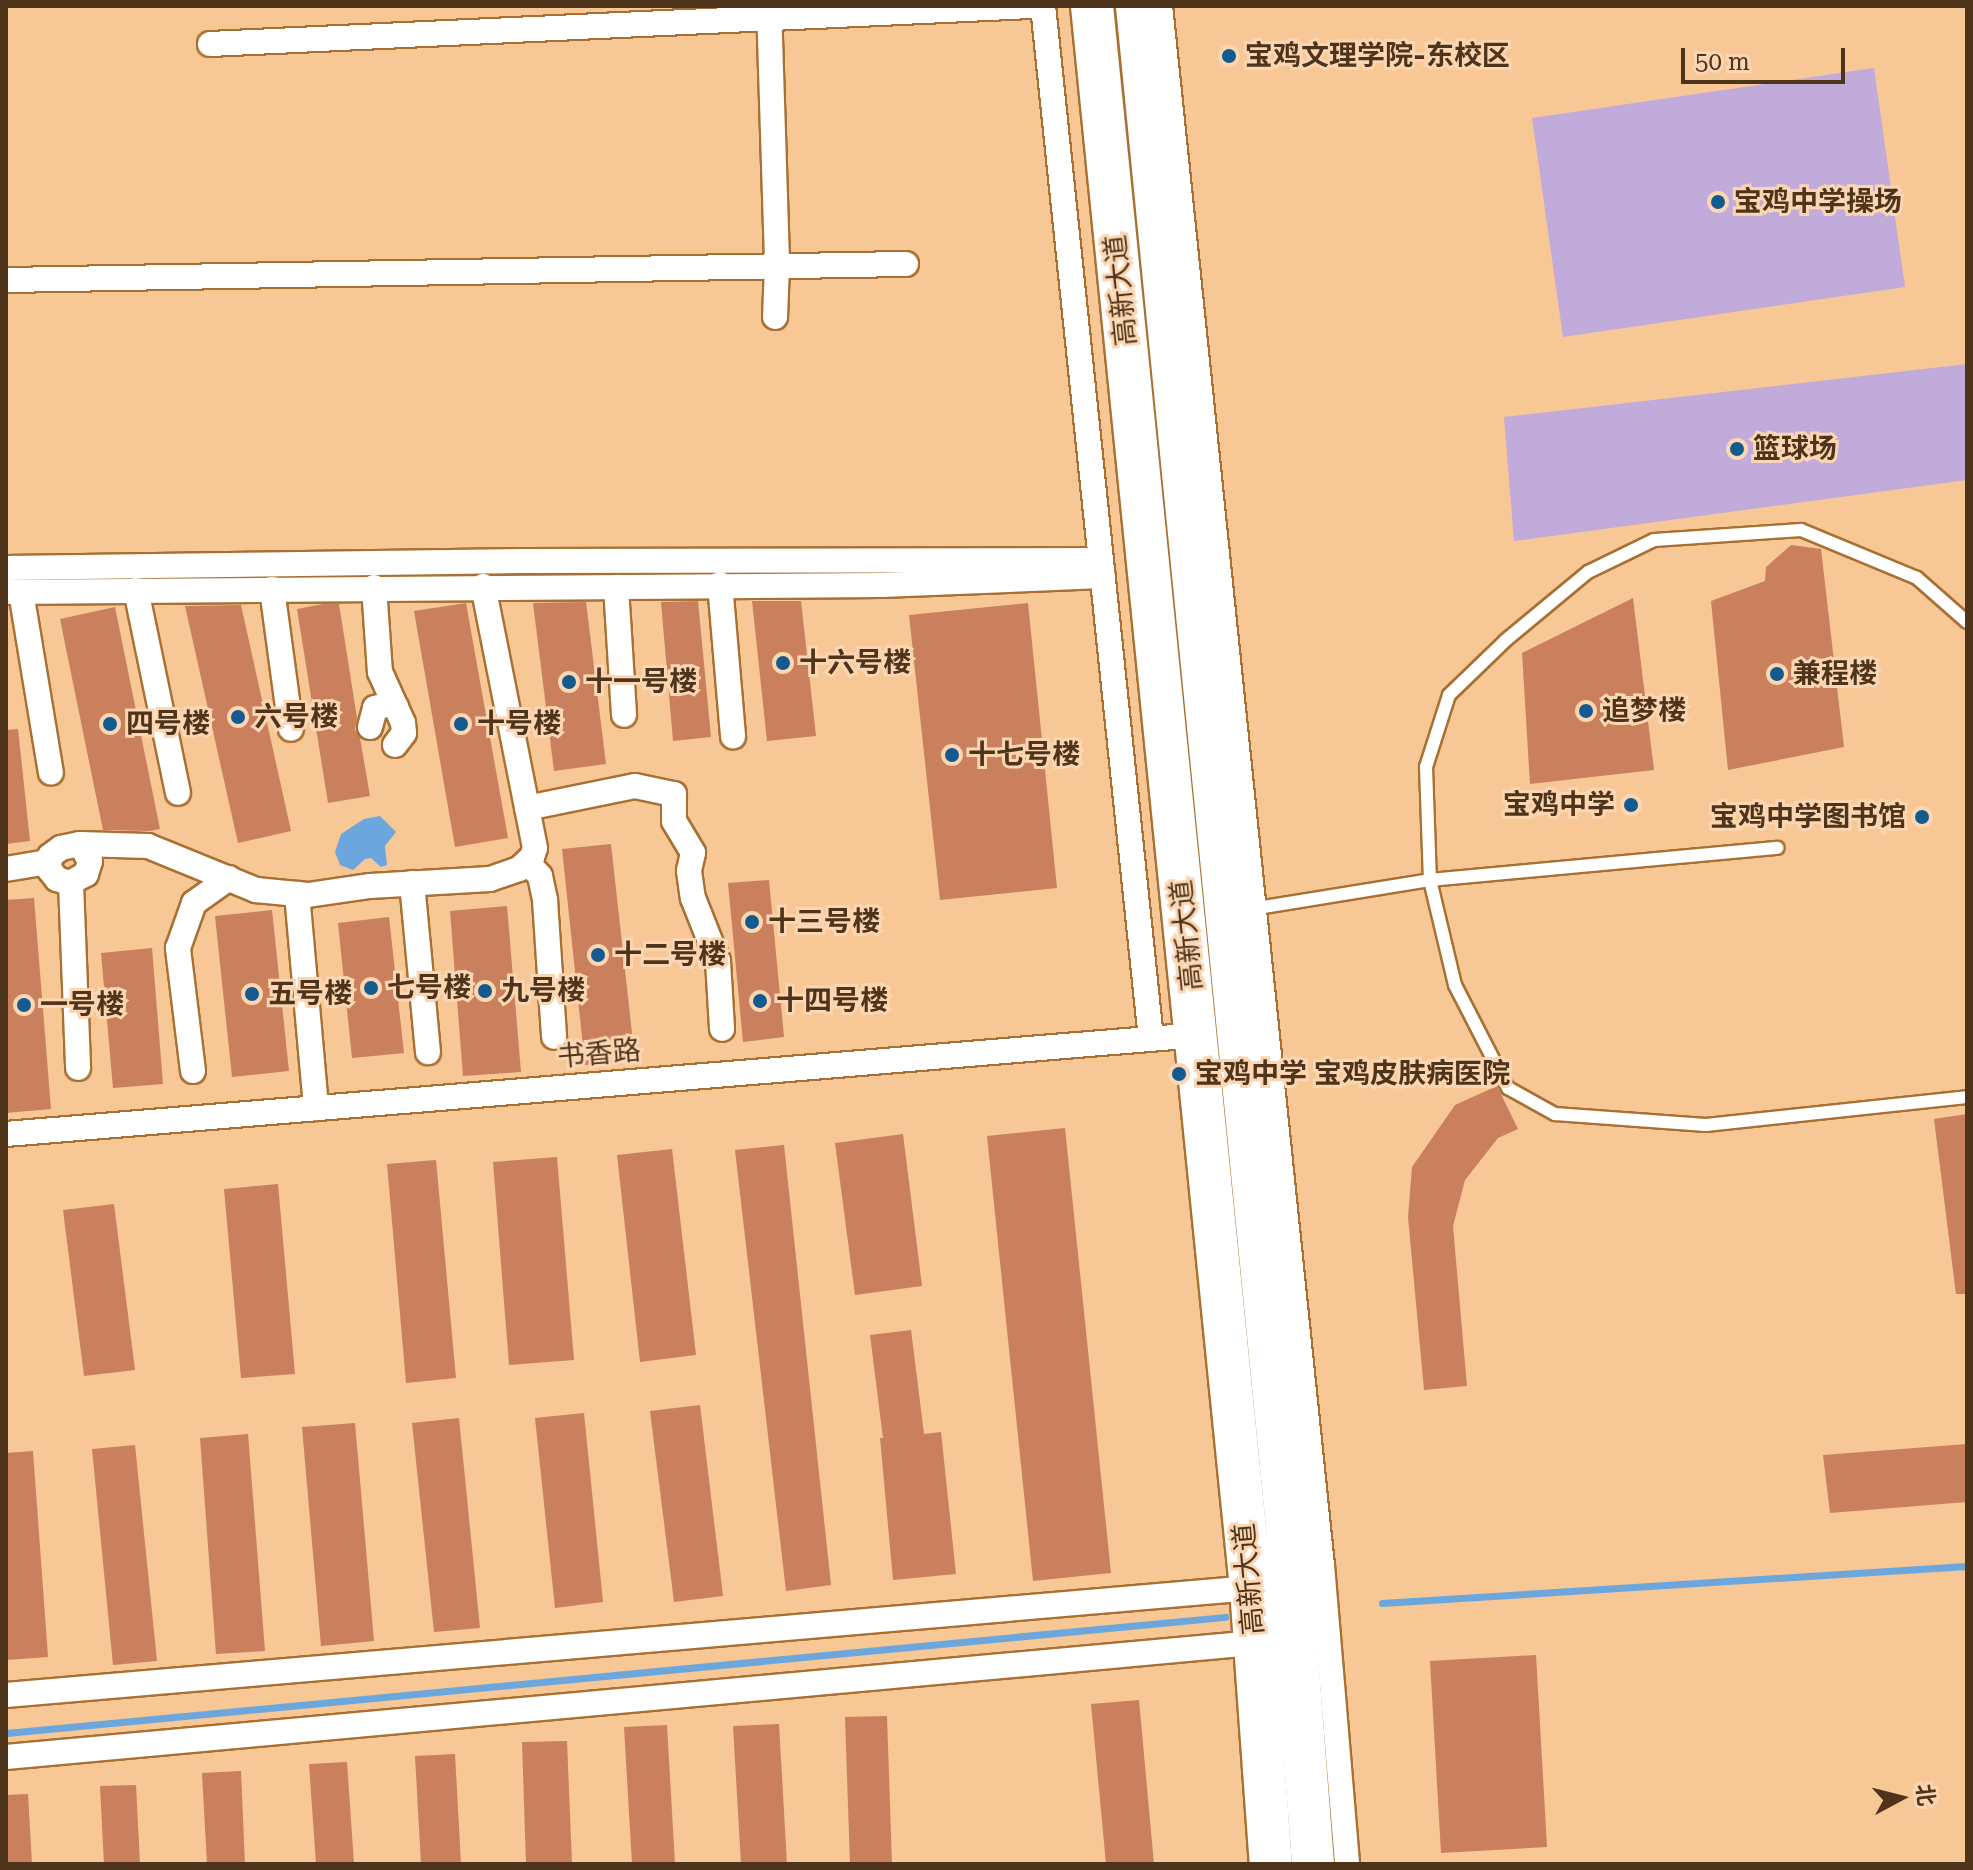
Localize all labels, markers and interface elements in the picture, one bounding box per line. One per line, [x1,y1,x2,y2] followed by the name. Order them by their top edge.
[1685,32,1849,82] scale bar
[1245,39,1510,73] place label: 宝鸡文理学院-东校区
[1220,47,1238,65] marker: 宝鸡文理学院-东校区
[1695,48,1750,76] text: 50 m
[1734,185,1902,219] place label: 宝鸡中学操场
[1709,193,1727,211] marker: 宝鸡中学操场
[1098,233,1144,347] street label: 高新大道
[1753,432,1837,466] place label: 篮球场
[1728,440,1746,458] marker: 篮球场
[799,646,911,680] place label: 十六号楼
[774,654,792,672] marker: 十六号楼
[1793,657,1877,691] place label: 兼程楼
[585,665,697,699] place label: 十一号楼
[1768,665,1786,683] marker: 兼程楼
[560,673,578,691] marker: 十一号楼
[1602,694,1686,728] place label: 追梦楼
[254,700,338,734] place label: 六号楼
[1577,702,1595,720] marker: 追梦楼
[126,707,210,741] place label: 四号楼
[477,707,561,741] place label: 十号楼
[229,708,247,726] marker: 六号楼
[101,715,119,733] marker: 四号楼
[452,715,470,733] marker: 十号楼
[968,738,1080,772] place label: 十七号楼
[943,746,961,764] marker: 十七号楼
[1503,788,1615,822] place label: 宝鸡中学
[1622,796,1640,814] marker: 宝鸡中学
[1710,800,1906,834] place label: 宝鸡中学图书馆
[1913,808,1931,826] marker: 宝鸡中学图书馆
[1164,878,1210,992] street label: 高新大道
[768,905,880,939] place label: 十三号楼
[743,913,761,931] marker: 十三号楼
[614,938,726,972] place label: 十二号楼
[589,946,607,964] marker: 十二号楼
[387,971,471,1005] place label: 七号楼
[501,974,585,1008] place label: 九号楼
[268,977,352,1011] place label: 五号楼
[362,979,380,997] marker: 七号楼
[476,982,494,1000] marker: 九号楼
[776,984,888,1018] place label: 十四号楼
[243,985,261,1003] marker: 五号楼
[40,988,124,1022] place label: 一号楼
[751,992,769,1010] marker: 十四号楼
[15,996,33,1014] marker: 一号楼
[556,1034,642,1074] street label: 书香路
[1195,1057,1510,1091] place label: 宝鸡中学 宝鸡皮肤病医院
[1170,1065,1188,1083] marker: 宝鸡中学 宝鸡皮肤病医院
[1227,1522,1271,1636] street label: 高新大道
[1861,1758,1941,1838] north arrow
[1912,1783,1939,1807] text: 北

